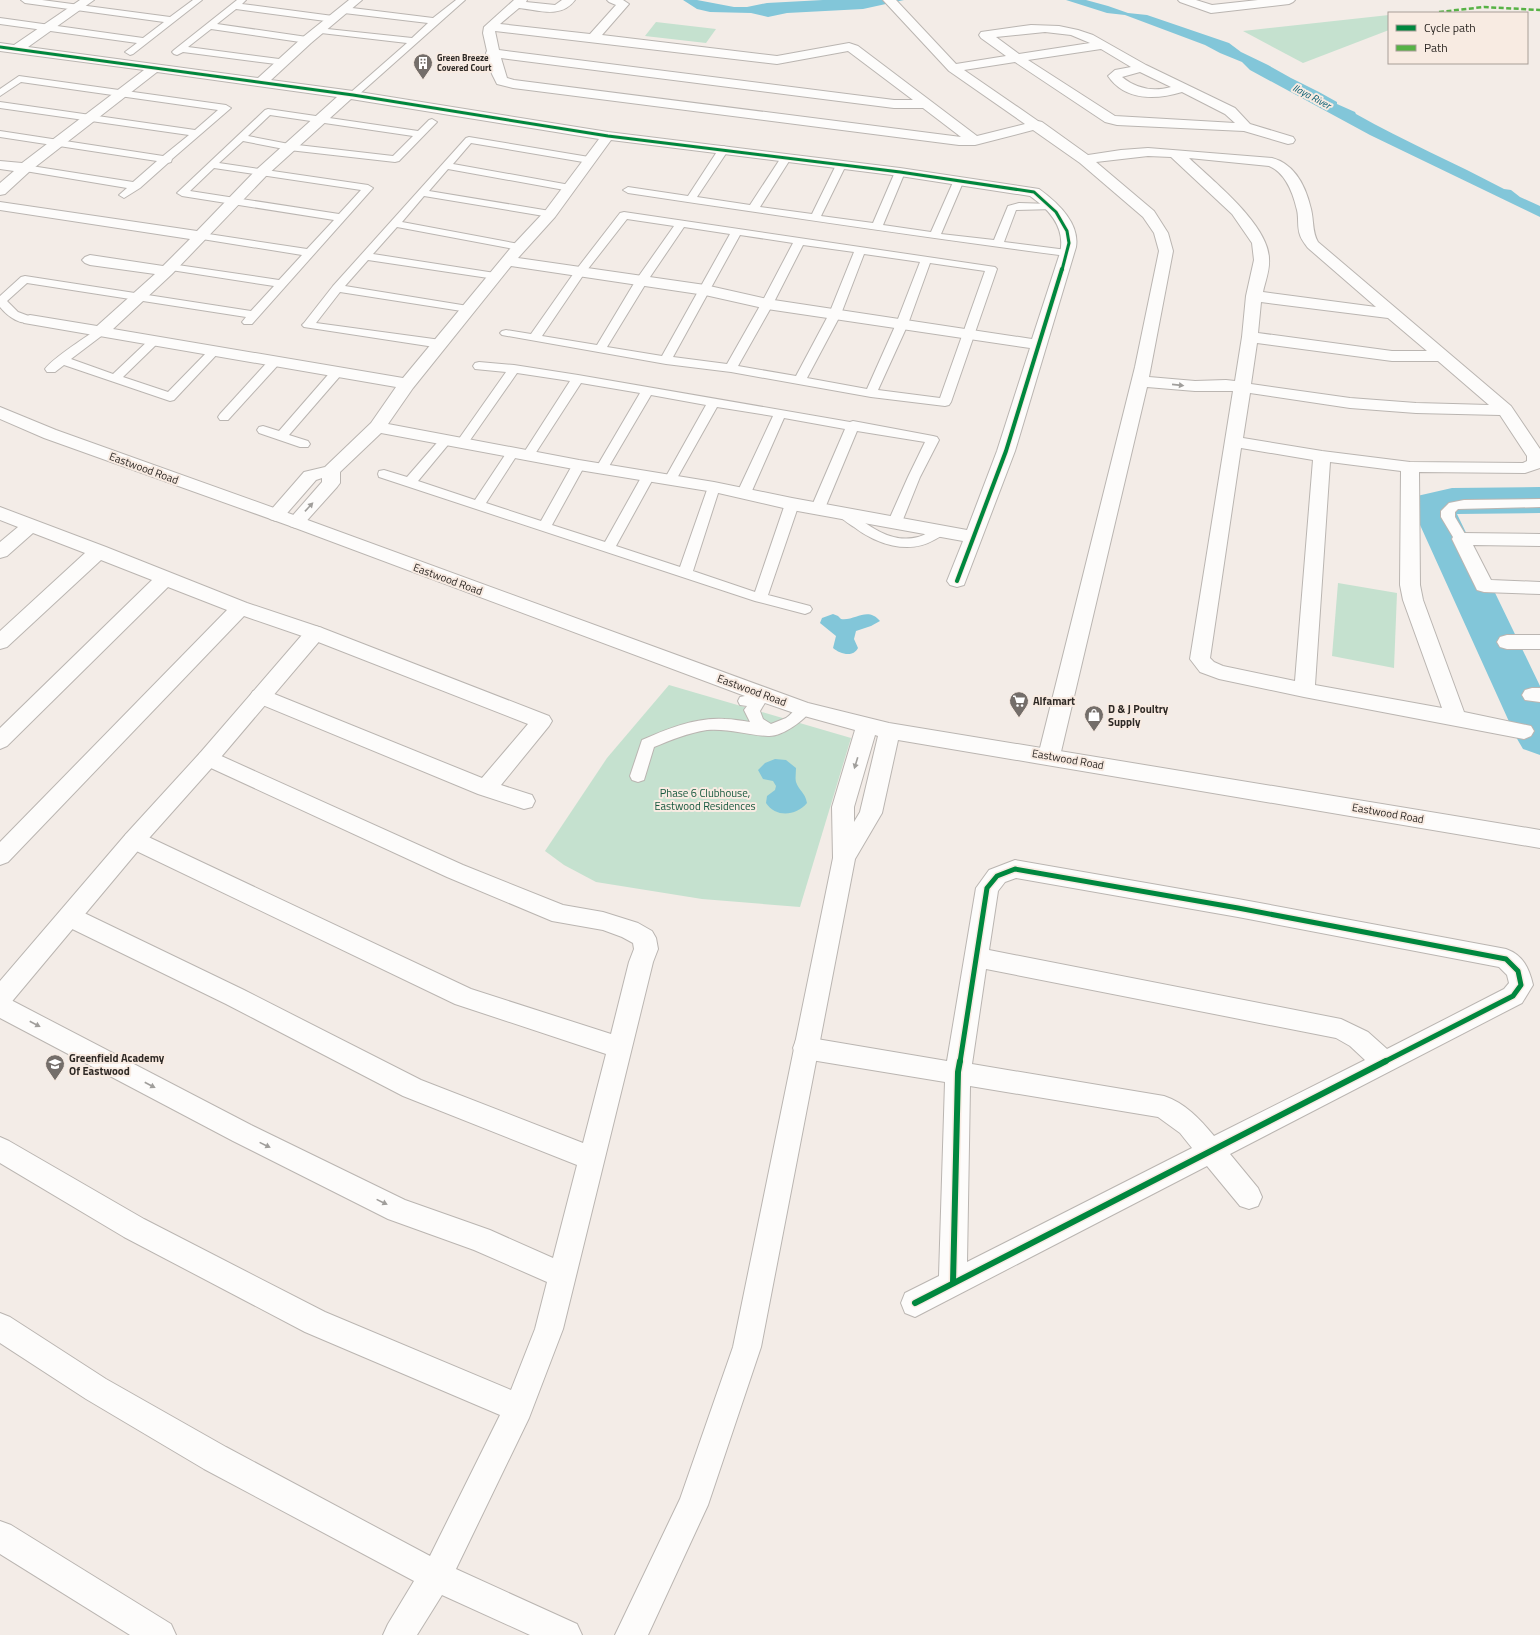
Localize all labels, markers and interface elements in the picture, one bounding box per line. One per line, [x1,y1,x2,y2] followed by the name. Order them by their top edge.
[1388,12,1528,64] legend
[1424,18,1476,37] text: Cycle path
[1424,38,1448,57] text: Path
[437,51,492,74] place label: Green Breeze Covered Court
[412,52,434,80] building icon: Green Breeze Covered Court
[1290,80,1335,114] water label: Ilaya River
[1172,381,1184,388] one-way arrow
[107,448,181,488] street label: Eastwood Road
[304,502,314,512] one-way arrow
[411,559,485,599] street label: Eastwood Road
[715,670,789,710] street label: Eastwood Road
[1008,690,1030,718] supermarket icon: Alfamart
[1033,693,1075,709] place label: Alfamart
[1108,701,1169,730] place label: D & J Poultry Supply
[1083,704,1105,732] shop icon: D & J Poultry Supply
[1031,745,1105,773] street label: Eastwood Road
[853,757,859,769] one-way arrow
[654,785,756,814] park label: Phase 6 Clubhouse, Eastwood Residences
[1351,799,1425,827] street label: Eastwood Road
[29,1021,40,1028] one-way arrow
[69,1050,165,1079] place label: Greenfield Academy Of Eastwood
[44,1053,66,1081] school or university icon: Greenfield Academy Of Eastwood
[144,1082,155,1088] one-way arrow
[259,1142,271,1148] one-way arrow
[376,1199,387,1205] one-way arrow

